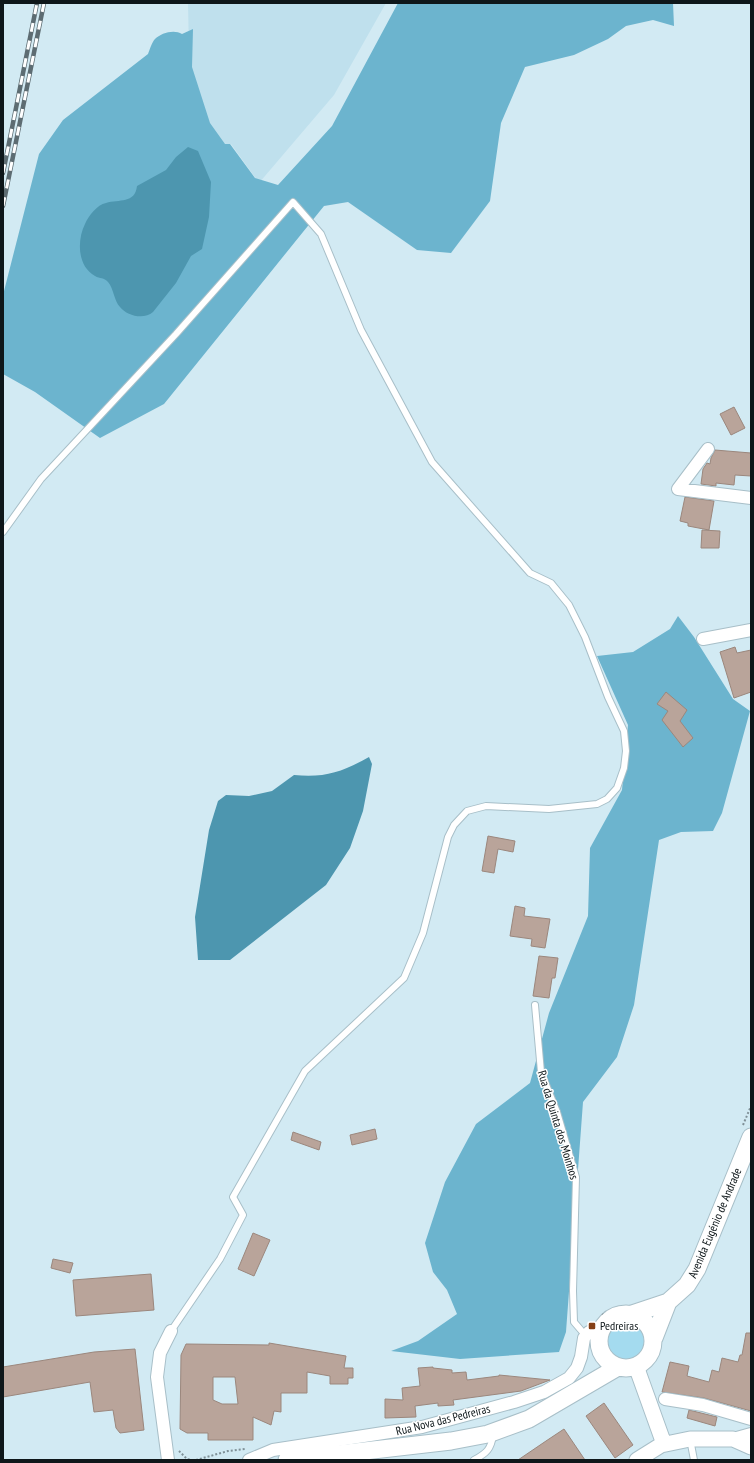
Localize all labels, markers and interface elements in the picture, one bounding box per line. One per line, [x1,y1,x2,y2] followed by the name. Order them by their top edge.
[535,1068,582,1181] street label: Rua da Quinta dos Moinhos
[685,1165,745,1280] street label: Avenida Eugénio de Andrade
[600,1318,638,1333] place label: Pedreiras
[587,1321,597,1331] marker: Pedreiras
[394,1401,492,1438] street label: Rua Nova das Pedreiras

